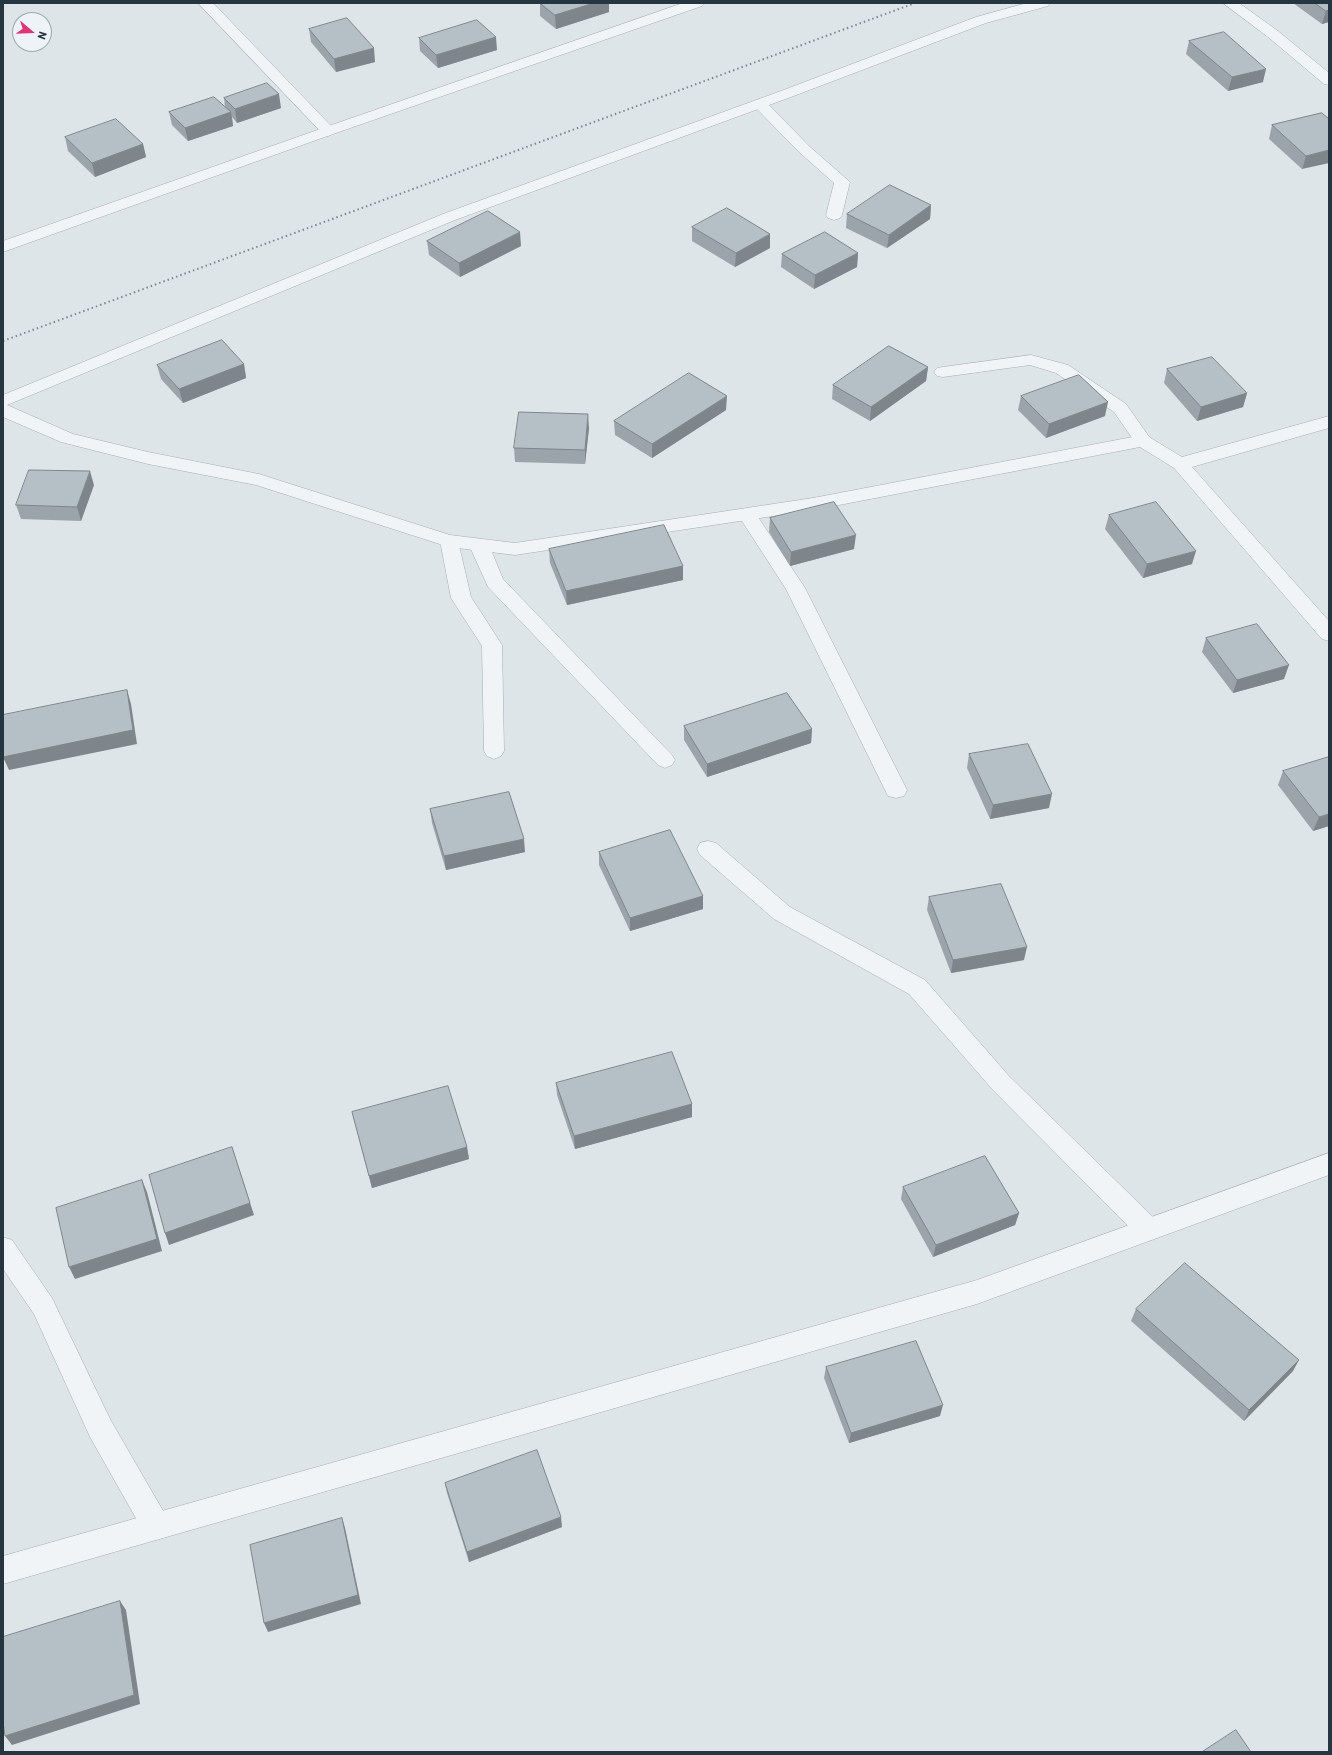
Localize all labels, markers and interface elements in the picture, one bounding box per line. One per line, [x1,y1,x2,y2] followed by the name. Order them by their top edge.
[12,12,52,52] north arrow
[36,30,50,41] text: N

